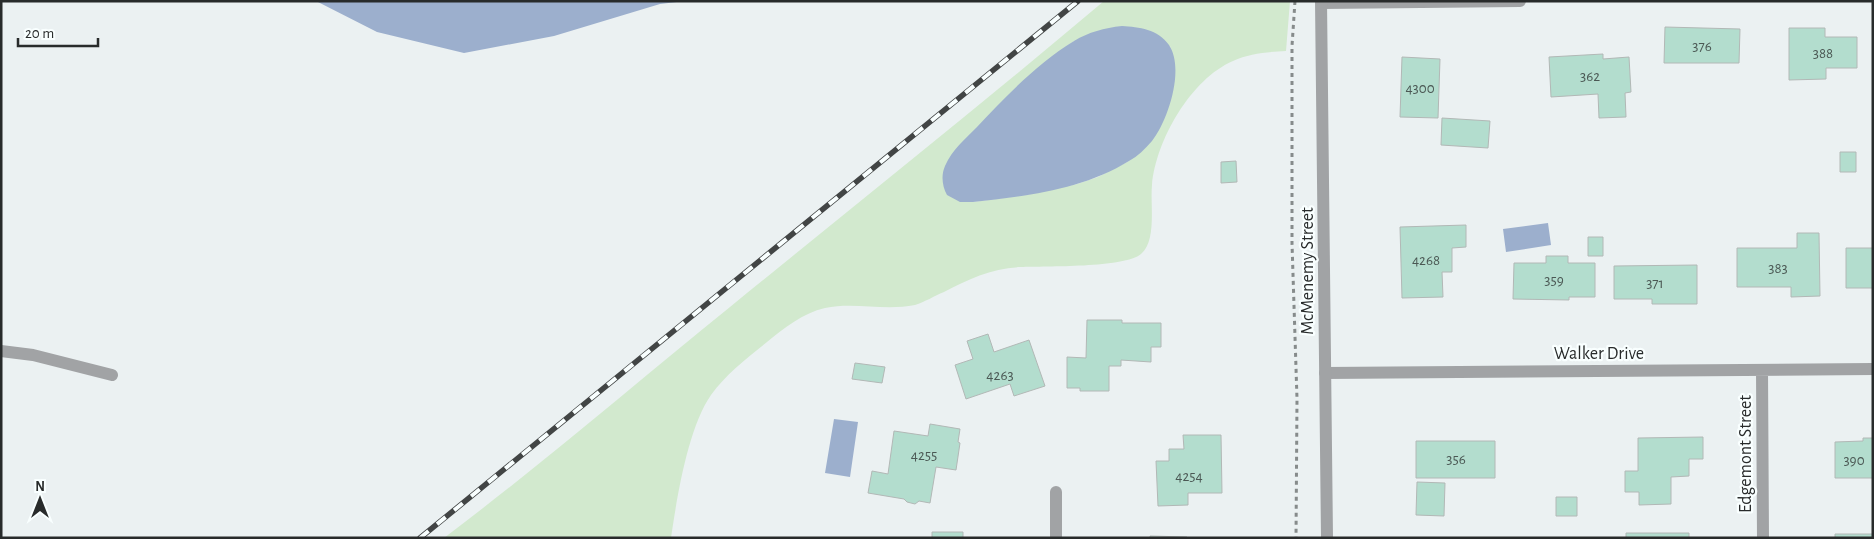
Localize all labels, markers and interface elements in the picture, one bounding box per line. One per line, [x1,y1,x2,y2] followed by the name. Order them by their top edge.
[18,15,98,47] scale bar
[25,26,54,41] text: 20 m
[1692,39,1712,54] house number: 376
[1813,46,1833,61] house number: 388
[1580,69,1600,84] house number: 362
[1405,81,1435,96] house number: 4300
[1299,207,1317,335] street label: McMenemy Street
[1412,253,1440,268] house number: 4268
[1768,261,1788,276] house number: 383
[1544,273,1564,288] house number: 359
[1646,276,1664,291] house number: 371
[1554,345,1644,363] street label: Walker Drive
[986,368,1014,383] house number: 4263
[1737,395,1755,513] street label: Edgemont Street
[911,448,937,463] house number: 4255
[1446,452,1466,467] house number: 356
[1843,453,1865,468] house number: 390
[1175,469,1203,484] house number: 4254
[15,474,65,524] north arrow
[35,480,45,494] text: N

